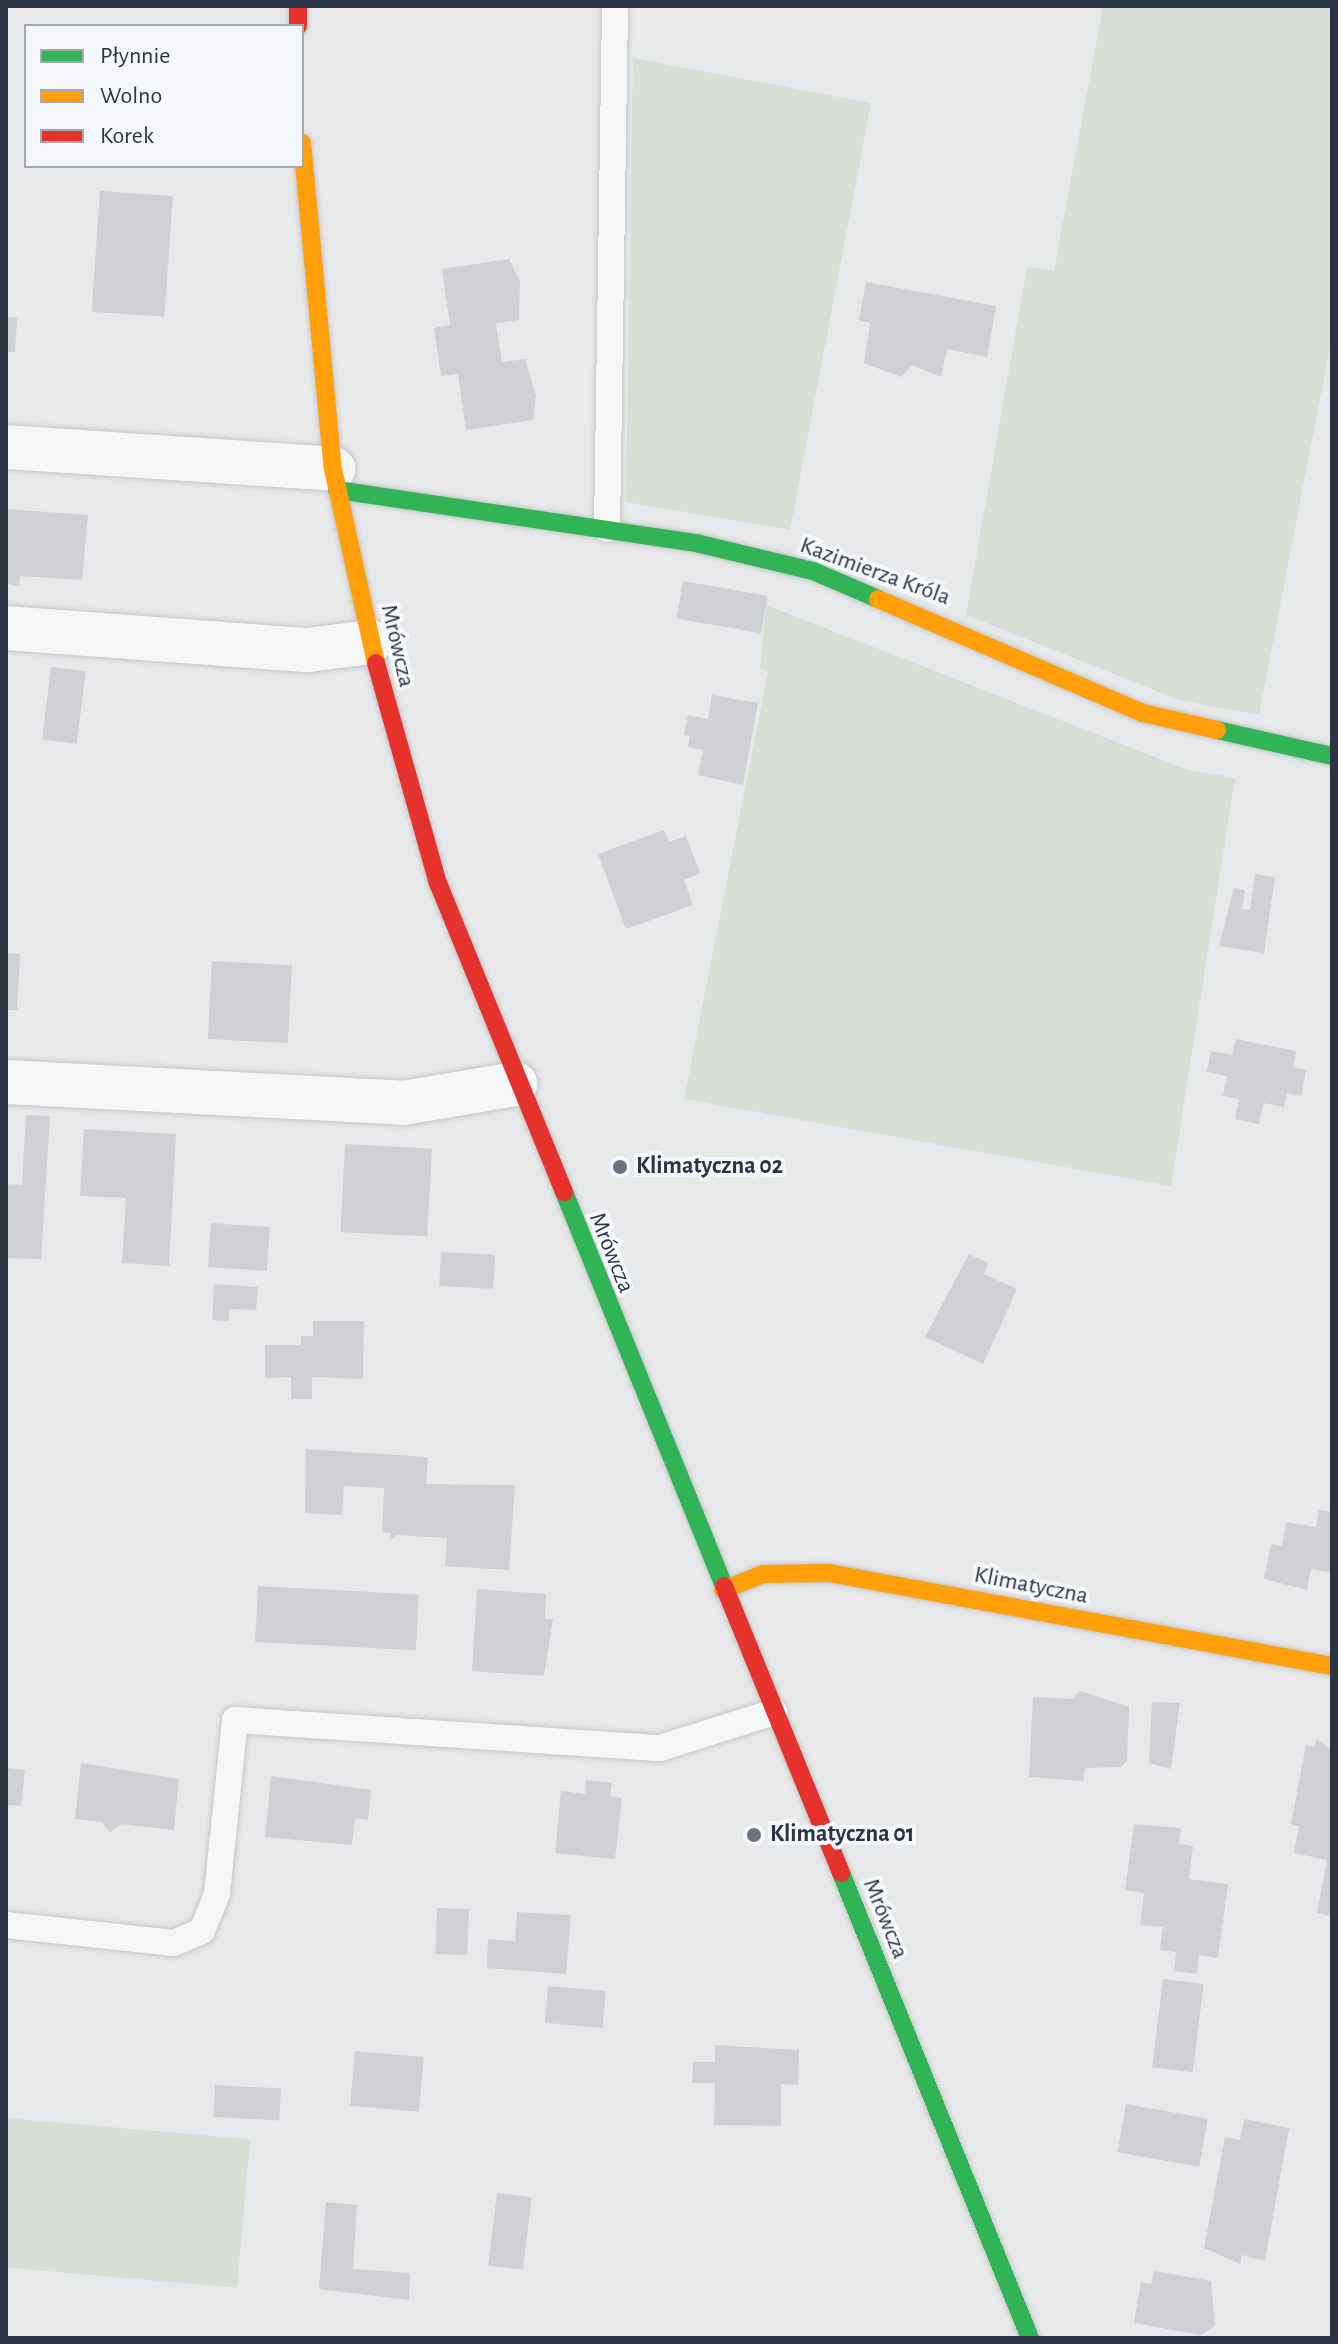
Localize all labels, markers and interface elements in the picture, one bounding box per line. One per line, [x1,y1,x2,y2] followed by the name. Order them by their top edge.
[24,24,304,168] legend
[100,44,170,68] text: Płynnie
[100,84,162,108] text: Wolno
[100,124,154,148] text: Korek
[796,531,954,613] street label: Kazimierza Króla
[374,602,420,690] street label: Mrówcza
[636,1153,783,1181] place label: Klimatyczna 02
[611,1158,629,1176] marker: Klimatyczna 02
[582,1209,640,1297] street label: Mrówcza
[972,1561,1090,1611] street label: Klimatyczna
[770,1821,914,1849] place label: Klimatyczna 01
[745,1826,763,1844] marker: Klimatyczna 01
[856,1875,914,1963] street label: Mrówcza

